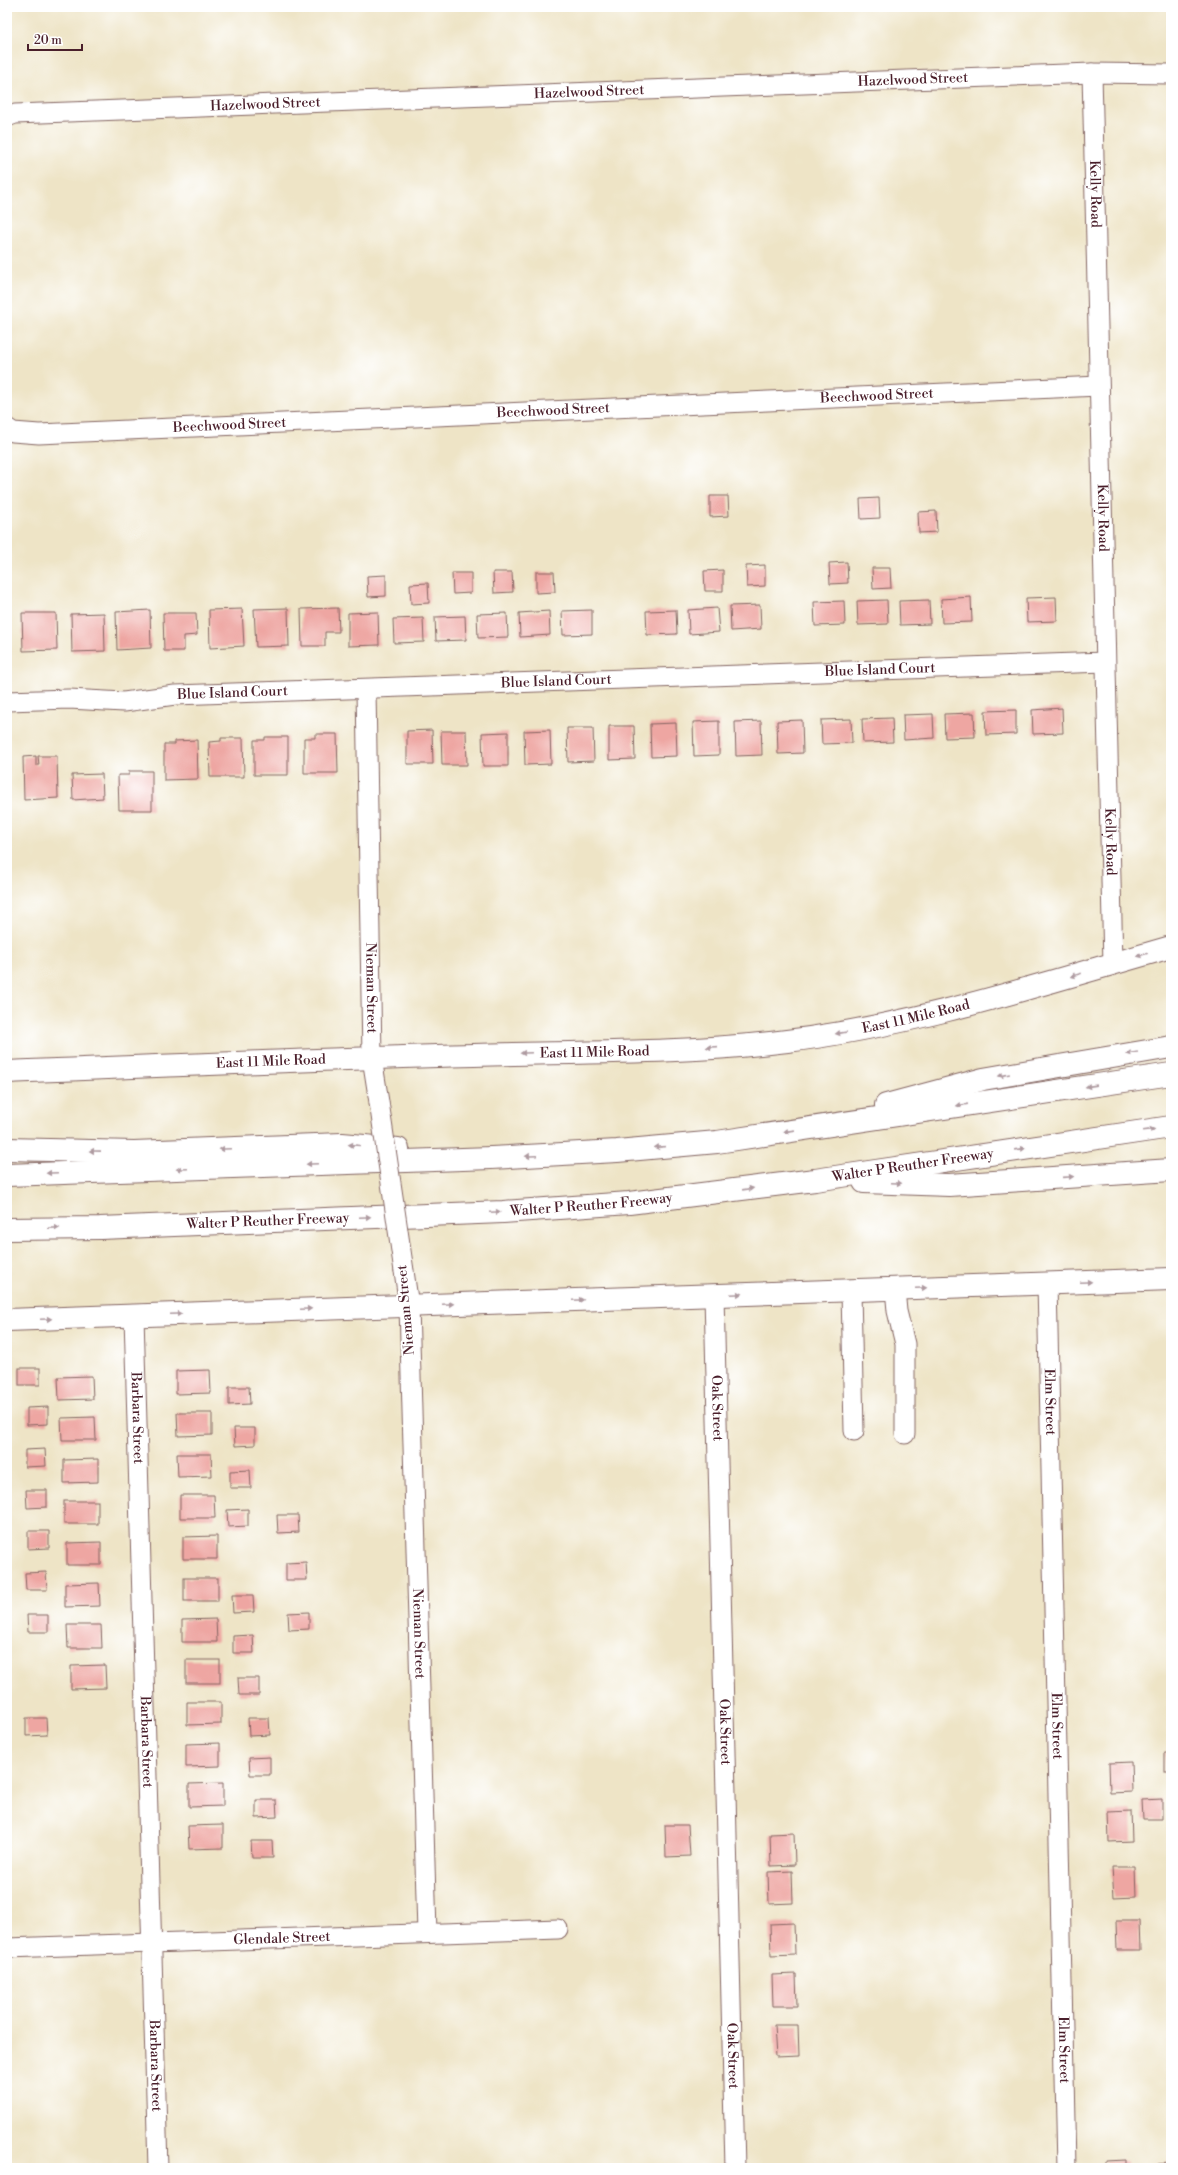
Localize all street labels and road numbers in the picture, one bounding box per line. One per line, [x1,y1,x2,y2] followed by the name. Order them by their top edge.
[857,69,968,91] street label: Hazelwood Street
[534,81,645,103] street label: Hazelwood Street
[210,93,321,116] street label: Hazelwood Street
[1085,160,1105,228] street label: Kelly Road
[819,385,934,408] street label: Beechwood Street
[495,399,610,422] street label: Beechwood Street
[171,414,287,437] street label: Beechwood Street
[1093,484,1112,552] street label: Kelly Road
[823,659,936,681] street label: Blue Island Court
[500,671,612,692] street label: Blue Island Court
[176,682,288,704] street label: Blue Island Court
[1100,808,1120,876] street label: Kelly Road
[361,942,381,1034] street label: Nieman Street
[861,996,972,1038] street label: East 11 Mile Road
[539,1042,650,1063] street label: East 11 Mile Road
[216,1051,326,1073] street label: East 11 Mile Road
[830,1144,995,1186] street label: Walter P Reuther Freeway
[508,1189,674,1221] street label: Walter P Reuther Freeway
[185,1209,350,1234] street label: Walter P Reuther Freeway
[393,1264,419,1356] street label: Nieman Street
[1040,1368,1059,1436] street label: Elm Street
[127,1371,147,1464] street label: Barbara Street
[707,1375,727,1441] street label: Oak Street
[408,1588,429,1679] street label: Nieman Street
[1047,1692,1066,1760] street label: Elm Street
[136,1695,156,1788] street label: Barbara Street
[715,1699,734,1765] street label: Oak Street
[233,1928,331,1949] street label: Glendale Street
[1054,2016,1073,2084] street label: Elm Street
[145,2018,165,2112] street label: Barbara Street
[723,2022,742,2089] street label: Oak Street

